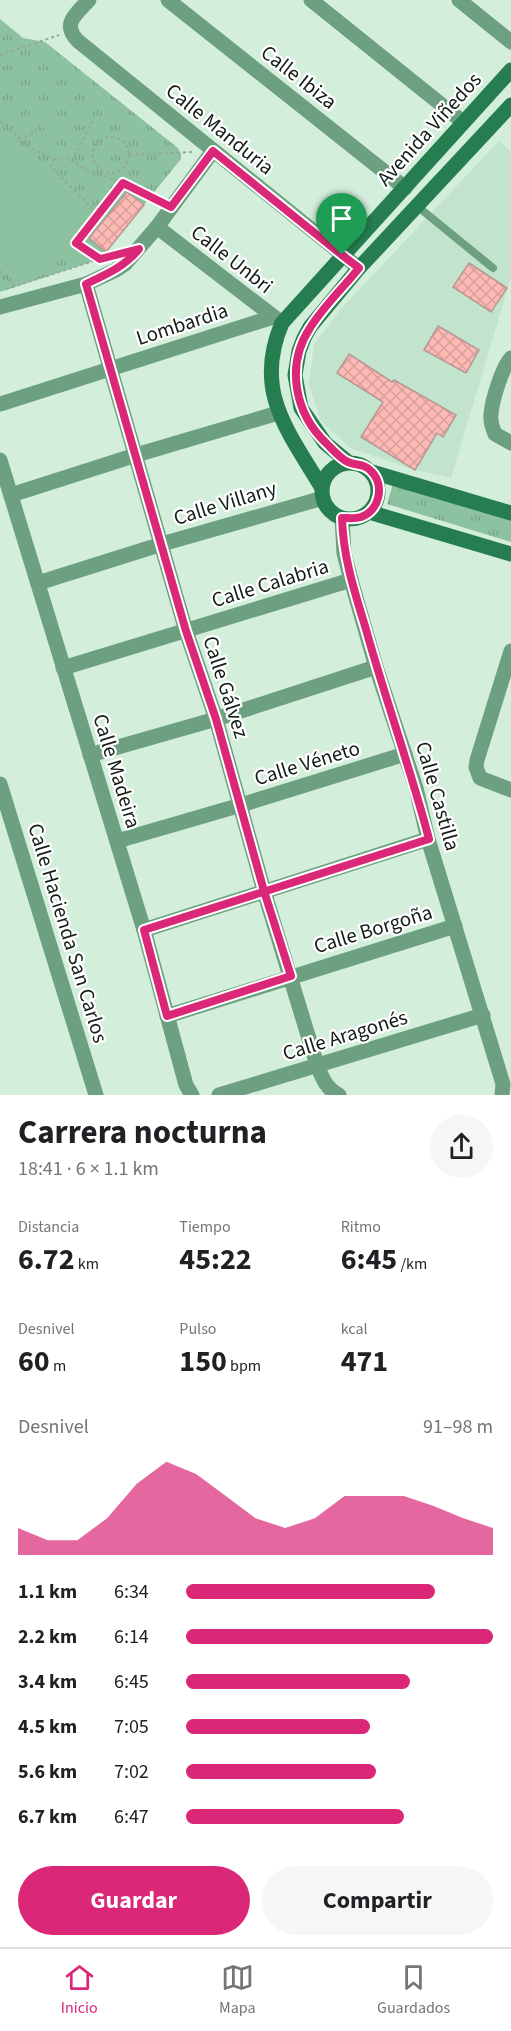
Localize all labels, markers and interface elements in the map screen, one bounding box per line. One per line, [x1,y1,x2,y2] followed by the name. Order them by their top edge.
[255,38,343,116] street label: Calle Ibiza
[370,65,489,193] street label: Avenida Viñedos
[160,76,280,182] street label: Calle Manduria
[316,193,367,255] pin
[325,202,358,235] icon: arrive
[185,217,279,301] street label: Calle Unbri
[132,295,232,353] street label: Lombardia
[170,473,280,533] street label: Calle Villany
[208,551,332,615] street label: Calle Calabria
[195,632,257,742] street label: Calle Gálvez
[85,710,149,832] street label: Calle Madeira
[251,733,363,793] street label: Calle Véneto
[408,738,468,854] street label: Calle Castilla
[20,820,116,1047] street label: Calle Hacienda San Carlos
[310,897,436,961] street label: Calle Borgoña
[279,1002,411,1068] street label: Calle Aragonés
[18,1109,267,1156] text: Carrera nocturna
[430,1115,493,1178] button: share
[18,1155,159,1183] text: 18:41 · 6 × 1.1 km
[18,1216,79,1238] text: Distancia
[179,1216,231,1238] text: Tiempo
[341,1216,381,1238] text: Ritmo
[18,1238,75,1281] text: 6.72
[179,1238,252,1281] text: 45:22
[341,1238,397,1281] text: 6:45
[75,1253,99,1275] text: km
[397,1253,427,1275] text: /km
[18,1318,75,1340] text: Desnivel
[179,1318,217,1340] text: Pulso
[341,1318,368,1340] text: kcal
[18,1340,50,1383] text: 60
[179,1340,227,1383] text: 150
[341,1340,388,1383] text: 471
[50,1355,66,1377] text: m
[227,1355,261,1377] text: bpm
[18,1413,89,1441] text: Desnivel
[423,1413,493,1441] text: 91–98 m
[18,1578,77,1606] text: 1.1 km
[114,1578,149,1606] text: 6:34
[18,1623,77,1651] text: 2.2 km
[114,1623,149,1651] text: 6:14
[18,1668,77,1696] text: 3.4 km
[114,1668,149,1696] text: 6:45
[18,1713,77,1741] text: 4.5 km
[114,1713,149,1741] text: 7:05
[18,1758,77,1786] text: 5.6 km
[114,1758,149,1786] text: 7:02
[18,1803,77,1831] text: 6.7 km
[114,1803,149,1831] text: 6:47
[18,1866,250,1935] button: Guardar
[262,1866,493,1935] button: Compartir
[61,1961,98,2019] tab: Inicio
[219,1961,256,2019] tab: Mapa
[377,1961,450,2019] tab: Guardados

